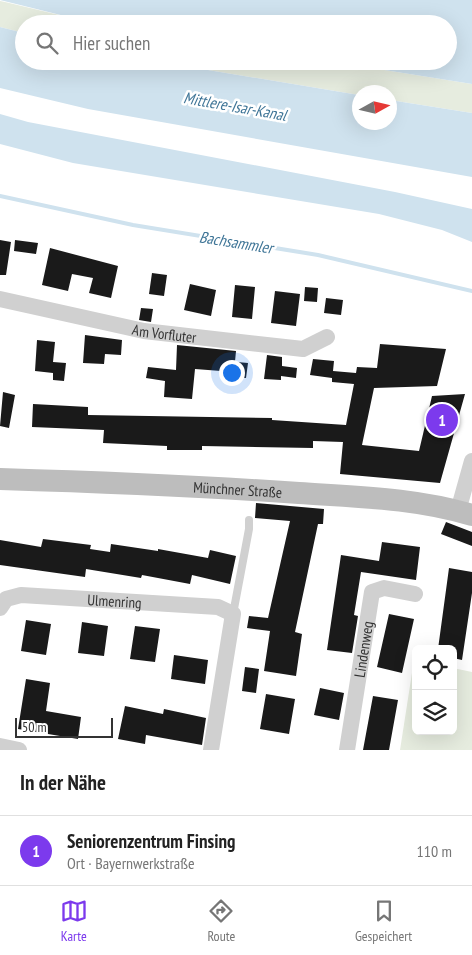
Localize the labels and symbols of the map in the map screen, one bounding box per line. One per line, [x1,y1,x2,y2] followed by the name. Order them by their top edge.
[352,85,397,130] north arrow
[182,87,289,125] water label: Mittlere-Isar-Kanal
[198,226,277,258] water label: Bachsammler
[130,319,198,346] street label: Am Vorfluter
[219,360,245,386] your location
[426,401,458,439] pin: 1
[193,477,283,501] street label: Münchner Straße
[87,590,142,612] street label: Ulmenring
[349,620,377,679] street label: Lindenweg
[15,715,112,738] scale bar

